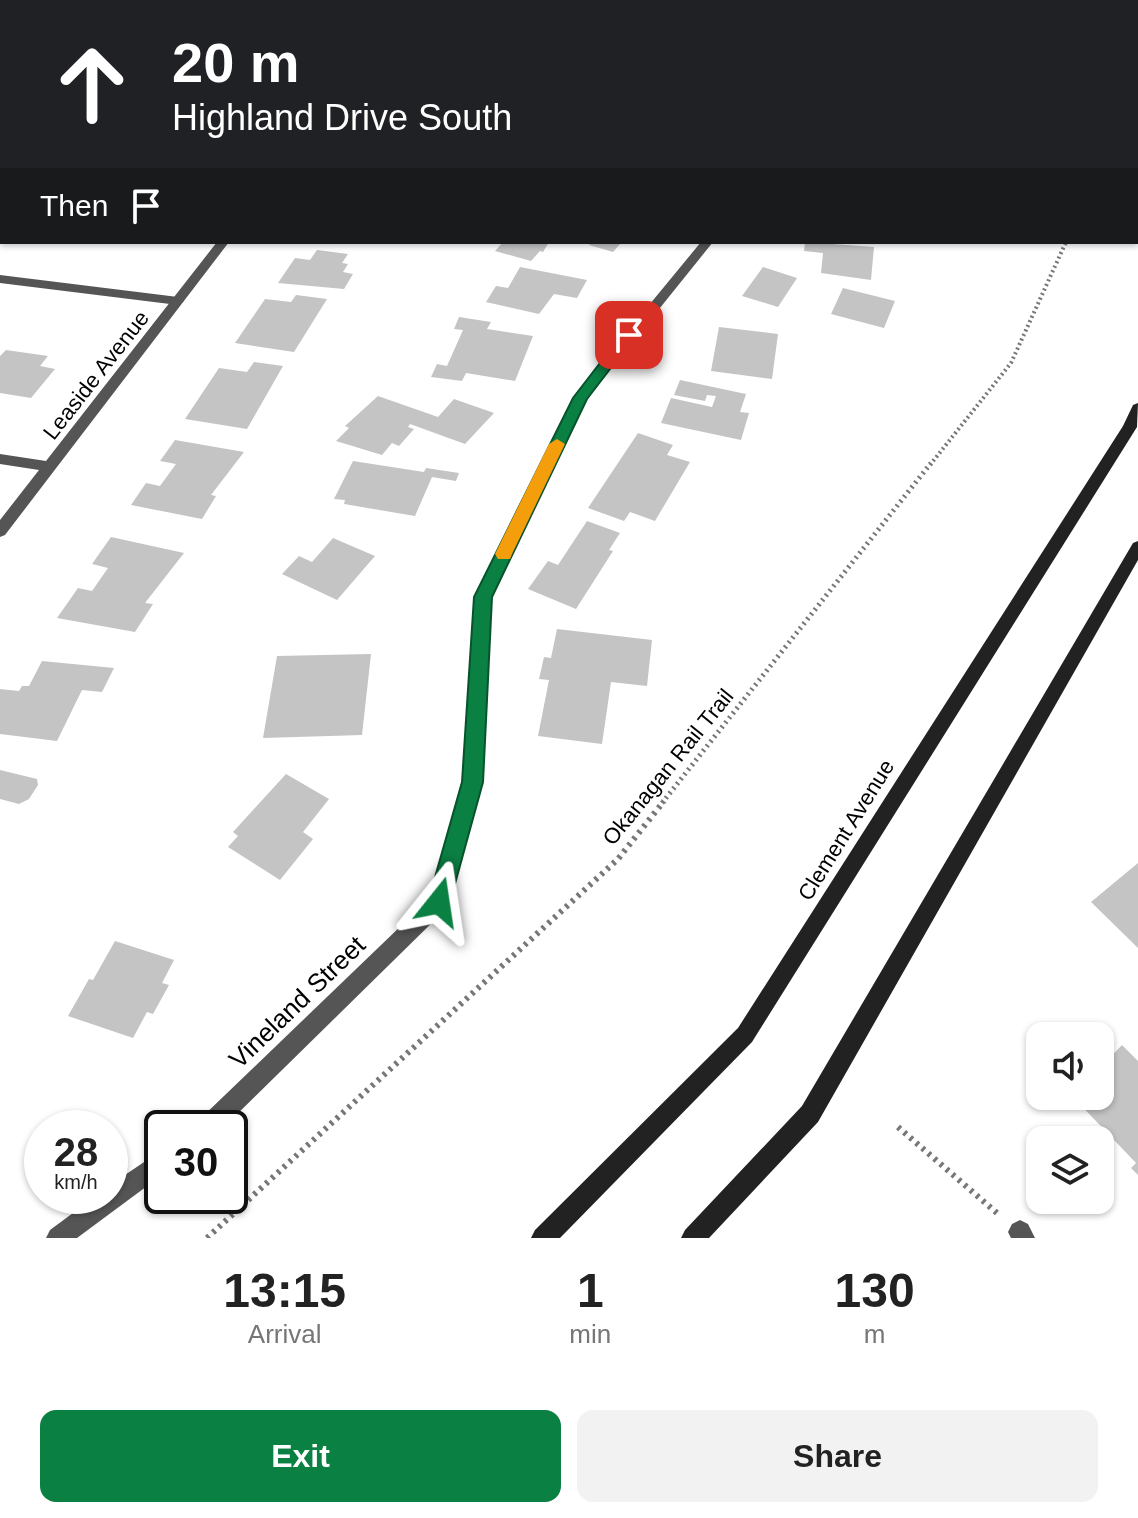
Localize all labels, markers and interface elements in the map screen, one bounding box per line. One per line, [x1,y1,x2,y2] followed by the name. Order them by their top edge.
[172,31,300,94] text: 20 m
[40,32,144,136] icon: ahead
[172,97,512,138] text: Highland Drive South
[124,184,168,228] icon: arrive
[40,189,108,222] text: Then
[595,301,663,369] pin
[38,306,154,444] street label: Leaside Avenue
[607,313,651,357] icon: arrive
[597,684,739,850] street label: Okanagan Rail Trail
[793,755,899,905] street label: Clement Avenue
[397,860,481,944] position arrow
[223,929,372,1074] street label: Vineland Street
[1026,1022,1114,1214] map controls
[1026,1022,1114,1110] button: sound
[144,1110,248,1214] speed limit sign: 30
[1026,1126,1114,1214] button: layers
[54,1130,98,1174] text: 28
[54,1171,98,1193] text: km/h
[223,1264,346,1317] text: 13:15
[577,1264,604,1317] text: 1
[835,1264,915,1317] text: 130
[248,1319,322,1349] text: Arrival
[569,1319,611,1349] text: min
[864,1319,885,1349] text: m
[40,1410,561,1502] button: Exit
[577,1410,1098,1502] button: Share

